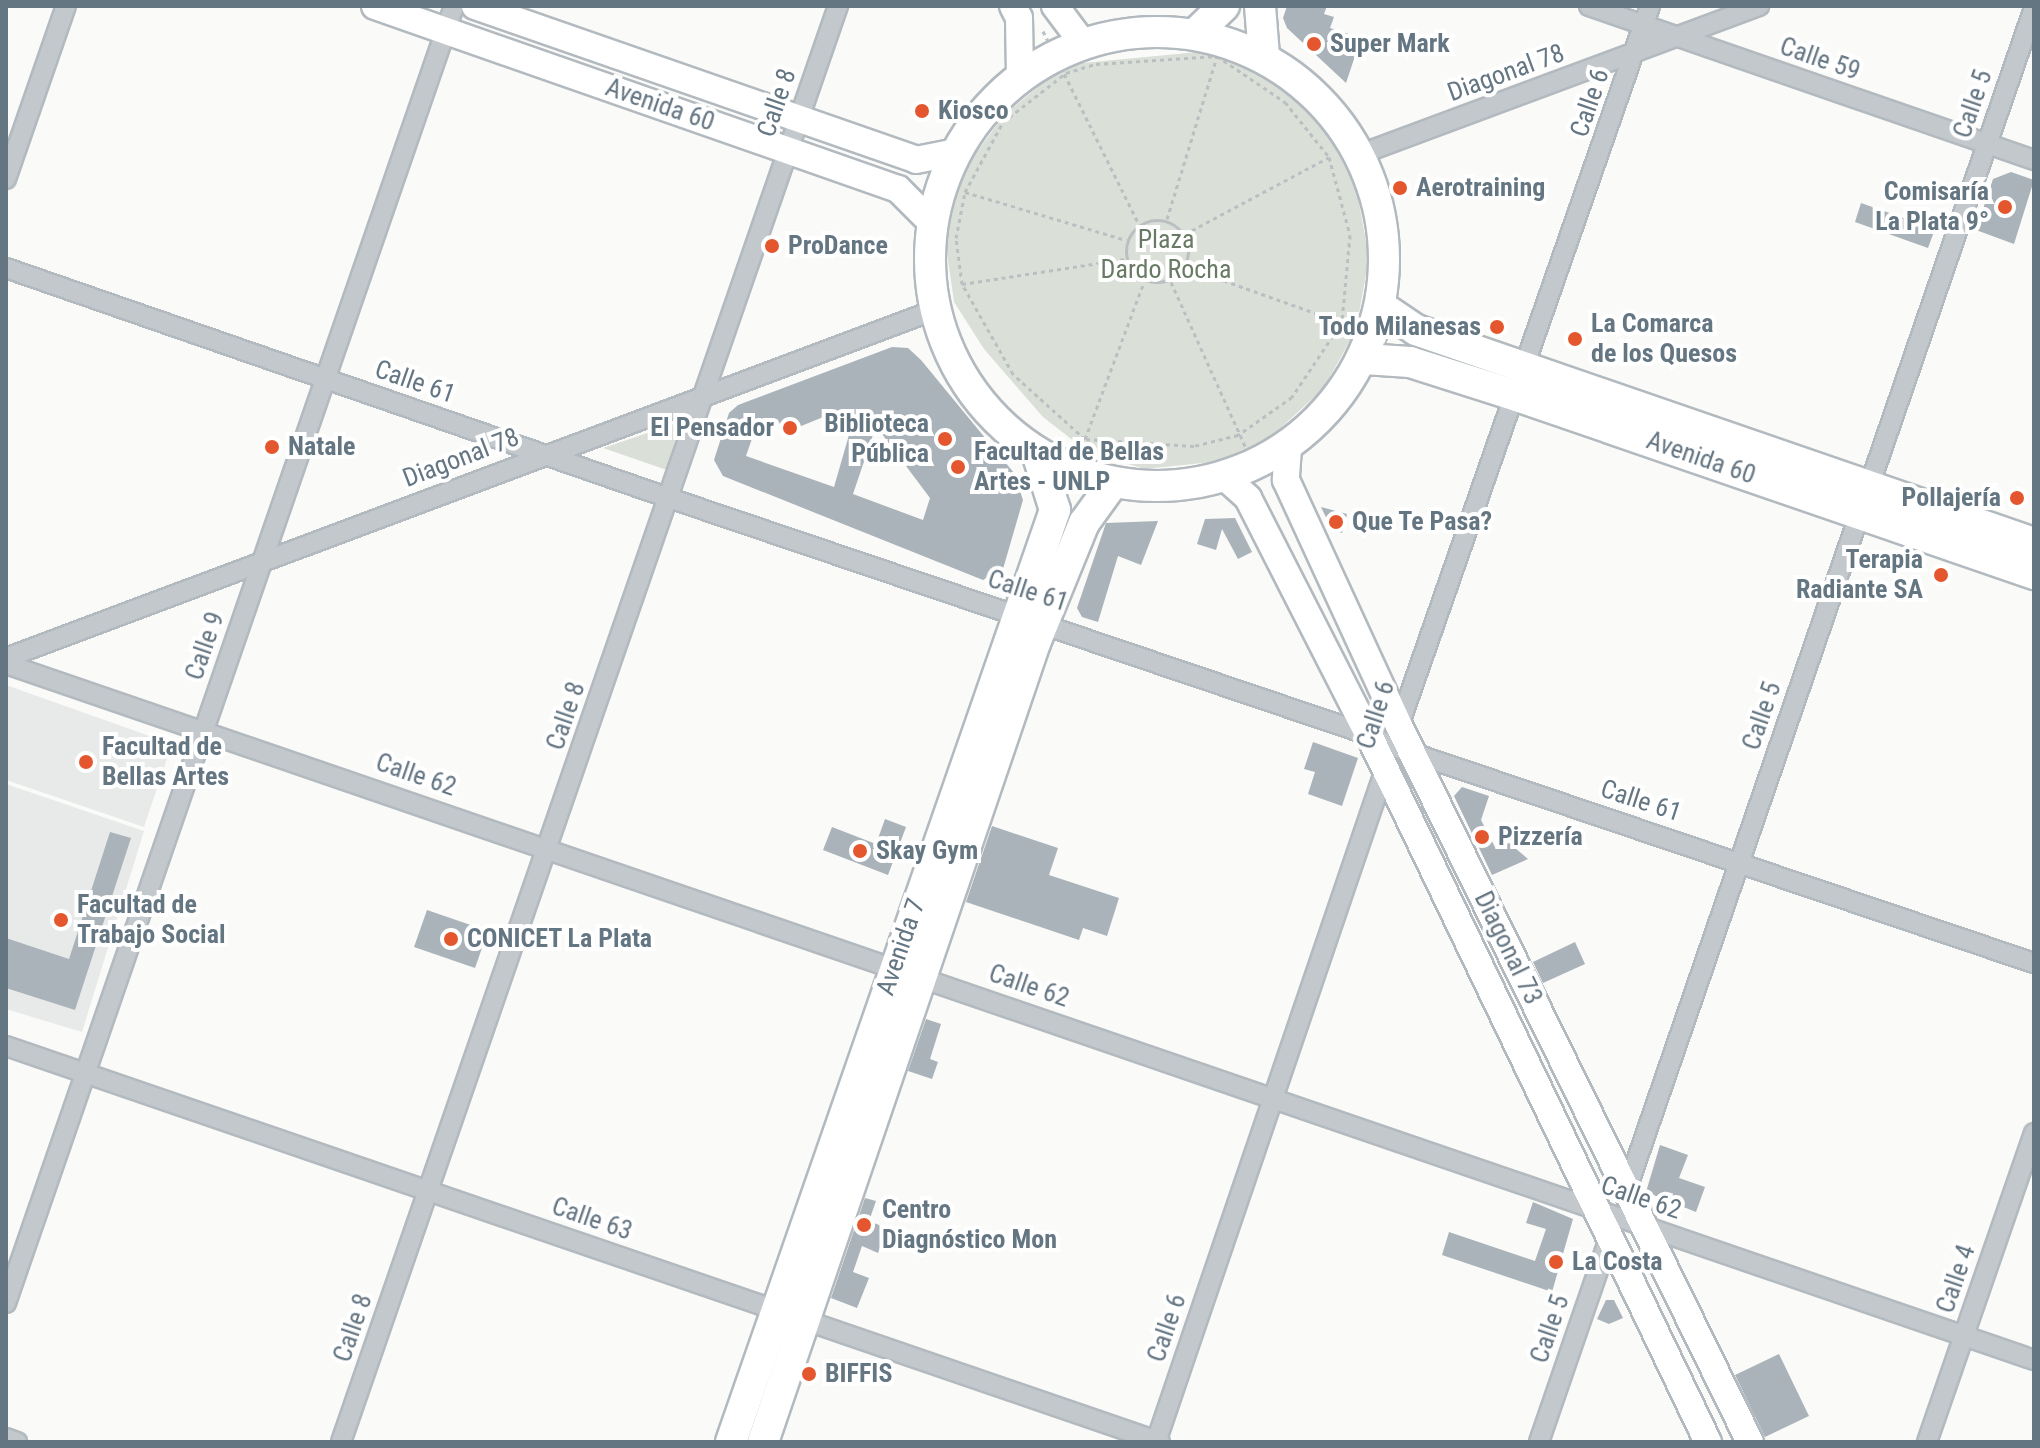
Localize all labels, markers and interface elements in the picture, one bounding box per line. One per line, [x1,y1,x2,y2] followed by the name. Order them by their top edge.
[1330,28,1450,60] place label: Super Mark
[1776,31,1864,87] street label: Calle 59
[1305,35,1323,53] marker: Super Mark
[1443,38,1569,108] street label: Diagonal 78
[751,65,803,141] street label: Calle 8
[1564,65,1616,141] street label: Calle 6
[1947,66,1999,142] street label: Calle 5
[601,72,719,138] street label: Avenida 60
[938,95,1009,127] place label: Kiosco
[913,102,931,120] marker: Kiosco
[1416,172,1545,204] place label: Aerotraining
[1875,176,1989,238] place label: Comisaría La Plata 9°
[1391,179,1409,197] marker: Aerotraining
[1996,198,2014,216] marker: Comisaría La Plata 9°
[1101,224,1231,286] park label: Plaza Dardo Rocha
[788,230,888,262] place label: ProDance
[763,237,781,255] marker: ProDance
[1591,308,1737,370] place label: La Comarca de los Quesos
[1319,311,1481,343] place label: Todo Milanesas
[1488,318,1506,336] marker: Todo Milanesas
[1566,330,1584,348] marker: La Comarca de los Quesos
[371,354,459,410] street label: Calle 61
[824,408,929,470] place label: Biblioteca Pública
[650,412,774,444] place label: El Pensador
[781,419,799,437] marker: El Pensador
[399,422,523,494] street label: Diagonal 78
[1642,425,1760,491] street label: Avenida 60
[936,430,954,448] marker: Biblioteca Pública
[288,431,355,463] place label: Natale
[974,436,1164,498] place label: Facultad de Bellas Artes - UNLP
[263,438,281,456] marker: Natale
[949,458,967,476] marker: Facultad de Bellas Artes - UNLP
[1902,482,2001,514] place label: Pollajería
[2008,489,2026,507] marker: Pollajería
[1352,506,1493,538] place label: Que Te Pasa?
[1327,513,1345,531] marker: Que Te Pasa?
[1796,544,1923,606] place label: Terapia Radiante SA
[984,563,1072,619] street label: Calle 61
[1930,564,1952,586] marker: Terapia Radiante SA
[179,608,231,684] street label: Calle 9
[1350,677,1402,753] street label: Calle 6
[540,678,592,754] street label: Calle 8
[1736,678,1788,754] street label: Calle 5
[102,731,229,792] place label: Facultad de Bellas Artes
[372,747,460,803] street label: Calle 62
[77,753,95,771] marker: Facultad de Bellas Artes
[1597,773,1685,829] street label: Calle 61
[1498,821,1583,853] place label: Pizzería
[1473,828,1491,846] marker: Pizzería
[876,835,978,867] place label: Skay Gym
[851,842,869,860] marker: Skay Gym
[1467,886,1549,1010] street label: Diagonal 73
[77,889,225,950] place label: Facultad de Trabajo Social
[870,895,932,999] street label: Avenida 7
[52,911,70,929] marker: Facultad de Trabajo Social
[467,923,653,955] place label: CONICET La Plata
[442,930,460,948] marker: CONICET La Plata
[985,958,1073,1014] street label: Calle 62
[1597,1170,1685,1226] street label: Calle 62
[548,1191,636,1247] street label: Calle 63
[882,1194,1057,1256] place label: Centro Diagnóstico Mon
[853,1214,875,1236] marker: Centro Diagnóstico Mon
[1930,1241,1982,1317] street label: Calle 4
[1572,1246,1662,1278] place label: La Costa
[1547,1253,1565,1271] marker: La Costa
[327,1290,379,1366] street label: Calle 8
[1141,1290,1193,1366] street label: Calle 6
[1524,1291,1576,1367] street label: Calle 5
[825,1358,892,1390] place label: BIFFIS
[800,1365,818,1383] marker: BIFFIS

